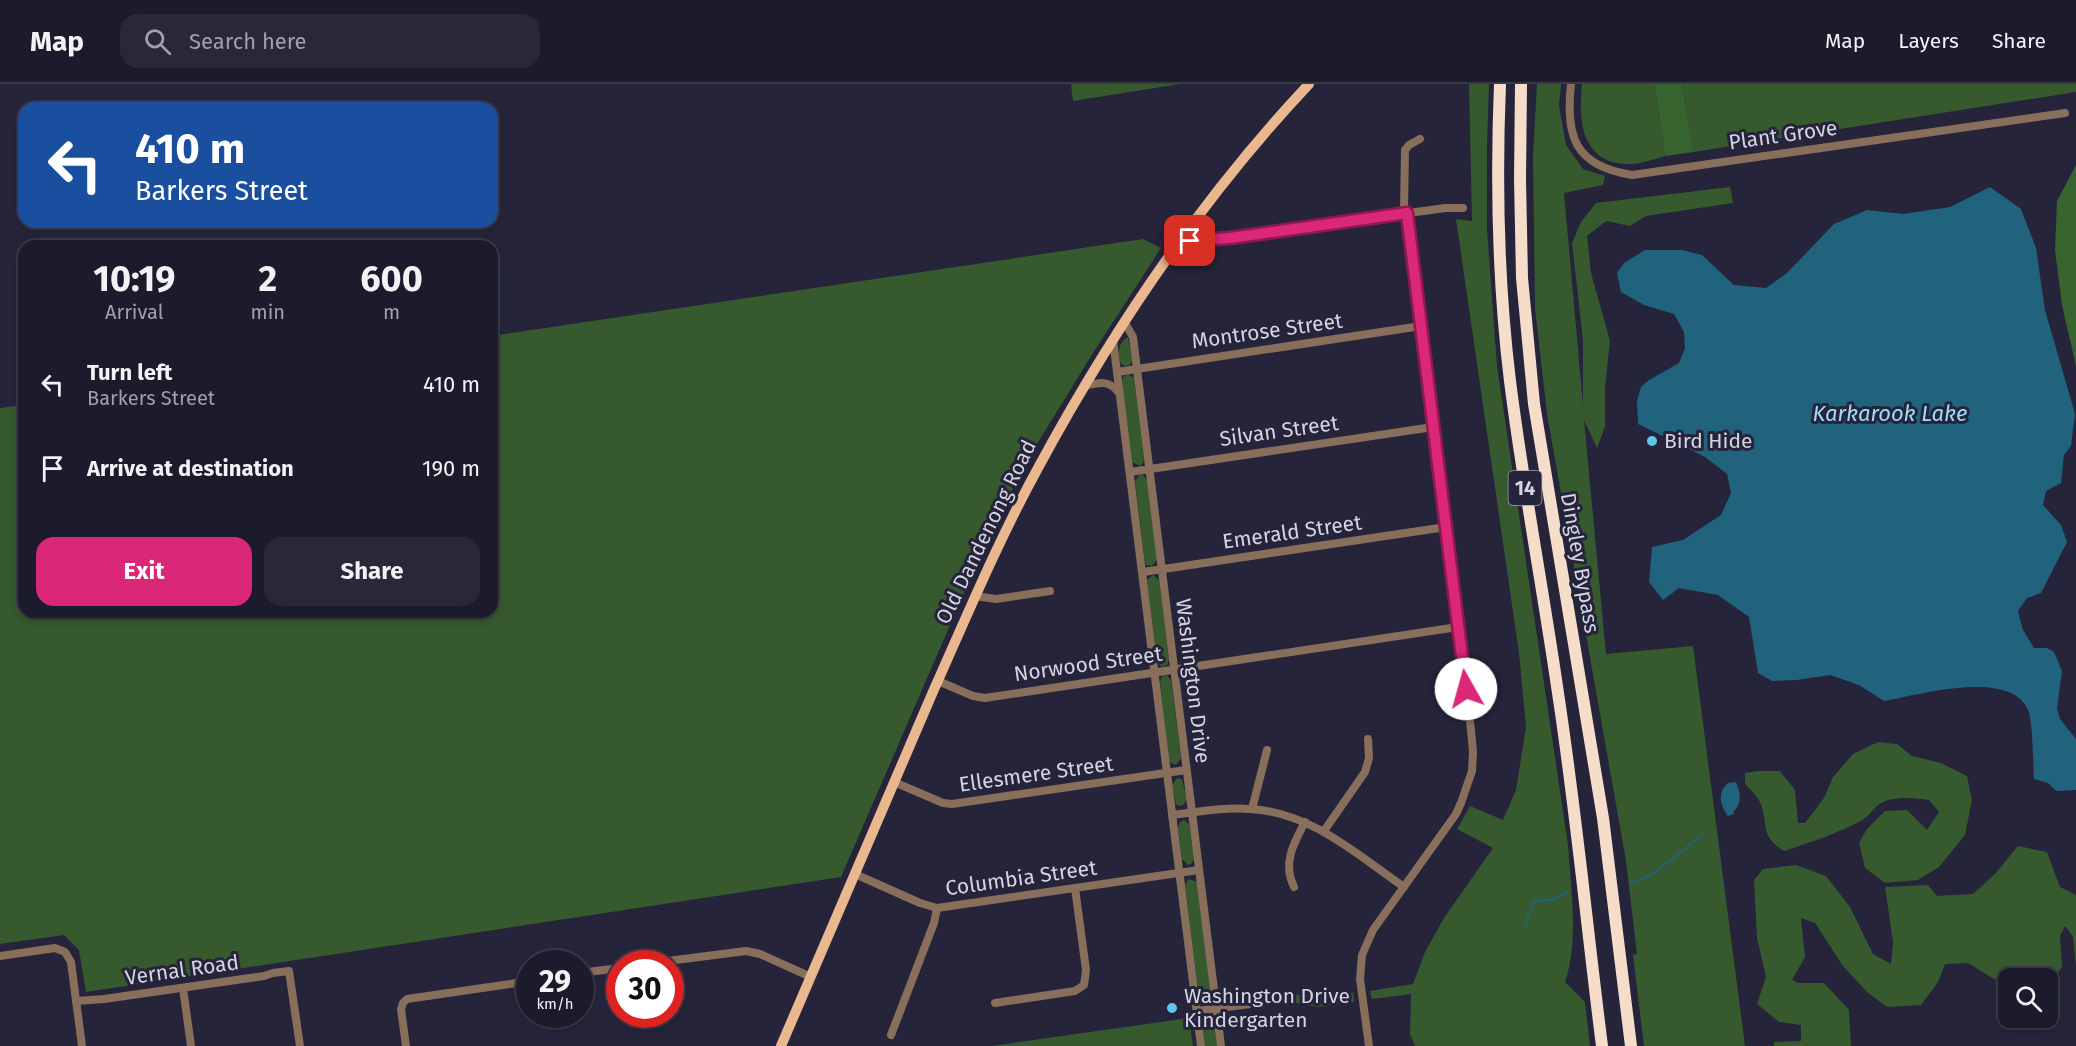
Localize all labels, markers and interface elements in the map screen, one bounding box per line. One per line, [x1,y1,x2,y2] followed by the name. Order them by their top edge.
[120,14,540,68] search box
[30,25,84,58] text: Map
[141,25,174,58] icon: search
[189,28,307,55] text: Search here
[1825,28,1865,54] text: Map
[1898,28,1959,54] text: Layers
[1992,28,2046,54] text: Share
[1727,115,1839,155] street label: Plant Grove
[135,124,245,174] text: 410 m
[36,126,114,204] icon: left
[135,175,308,207] text: Barkers Street
[1164,215,1215,266] pin
[1173,224,1206,257] icon: arrive
[93,257,175,301] text: 10:19
[258,257,277,301] text: 2
[360,257,423,301] text: 600
[105,300,164,324] text: Arrival
[251,300,285,324] text: min
[383,300,400,324] text: m
[1190,307,1344,354] street label: Montrose Street
[87,359,172,386] text: Turn left
[36,368,69,401] icon: left
[423,371,480,398] text: 410 m
[87,386,215,410] text: Barkers Street
[1813,400,1967,427] water label: Karkarook Lake
[1218,410,1340,452] street label: Silvan Street
[1664,428,1753,454] place label: Bird Hide
[1645,434,1659,448] marker: Bird Hide
[930,436,1042,628] street label: Old Dandenong Road
[36,452,69,485] icon: arrive
[87,455,294,482] text: Arrive at destination
[422,455,480,482] text: 190 m
[1508,471,1541,505] road number: 14
[1555,491,1605,635] street label: Dingley Bypass
[1221,509,1364,555] street label: Emerald Street
[36,537,252,606] button: Exit
[264,537,480,606] button: Share
[1170,597,1216,765] street label: Washington Drive
[1012,641,1164,687] street label: Norwood Street
[1434,657,1498,721] position arrow
[957,750,1115,798] street label: Ellesmere Street
[944,854,1099,901] street label: Columbia Street
[124,949,240,991] street label: Vernal Road
[606,950,684,1028] speed limit sign: 30
[539,964,571,1000] text: 29
[1998,968,2058,1028] map controls
[1998,968,2058,1028] button: search
[1184,983,1350,1033] place label: Washington Drive Kindergarten
[536,995,574,1013] text: km/h
[1165,1001,1179,1015] marker: Washington Drive Kindergarten

